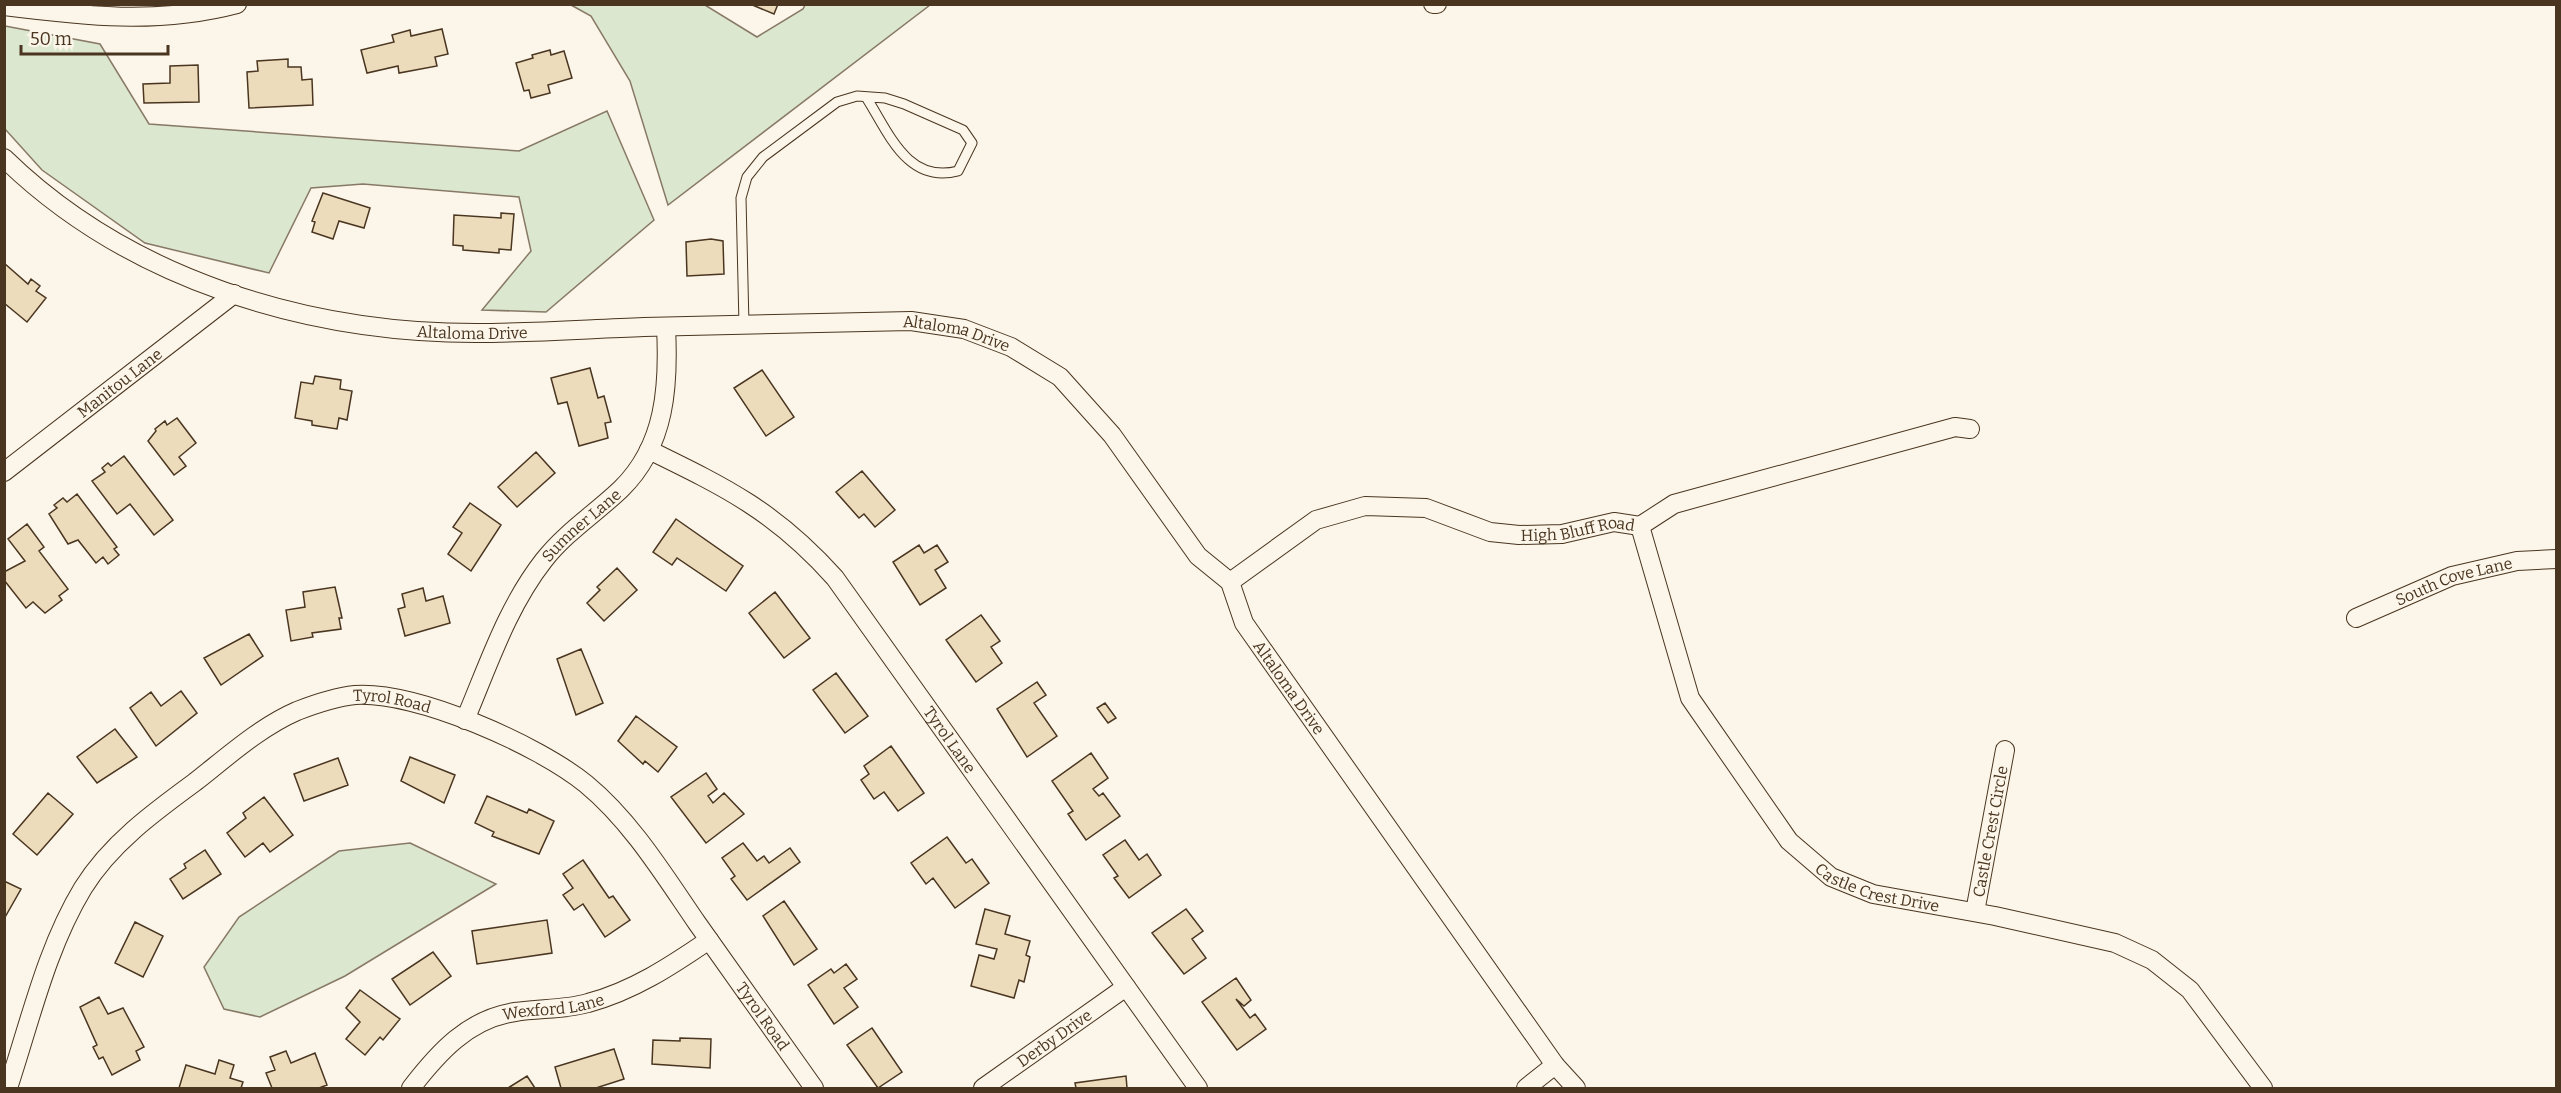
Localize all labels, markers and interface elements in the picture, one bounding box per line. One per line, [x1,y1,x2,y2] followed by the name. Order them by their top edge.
[21,18,168,56] scale bar
[30,28,72,50] text: 50 m
[902,312,1013,356] street label: Altaloma Drive
[416,322,528,343] street label: Altaloma Drive
[74,344,166,422] street label: Manitou Lane
[538,485,625,566] street label: Sumner Lane
[1520,513,1637,545] street label: High Bluff Road
[2392,553,2514,610] street label: South Cove Lane
[1249,637,1328,738] street label: Altaloma Drive
[353,686,434,717] street label: Tyrol Road
[919,703,980,777] street label: Tyrol Lane
[1969,764,2012,899] street label: Castle Crest Circle
[1811,859,1941,916] street label: Castle Crest Drive
[732,979,793,1054] street label: Tyrol Road
[501,990,607,1024] street label: Wexford Lane
[1013,1005,1095,1071] street label: Derby Drive

